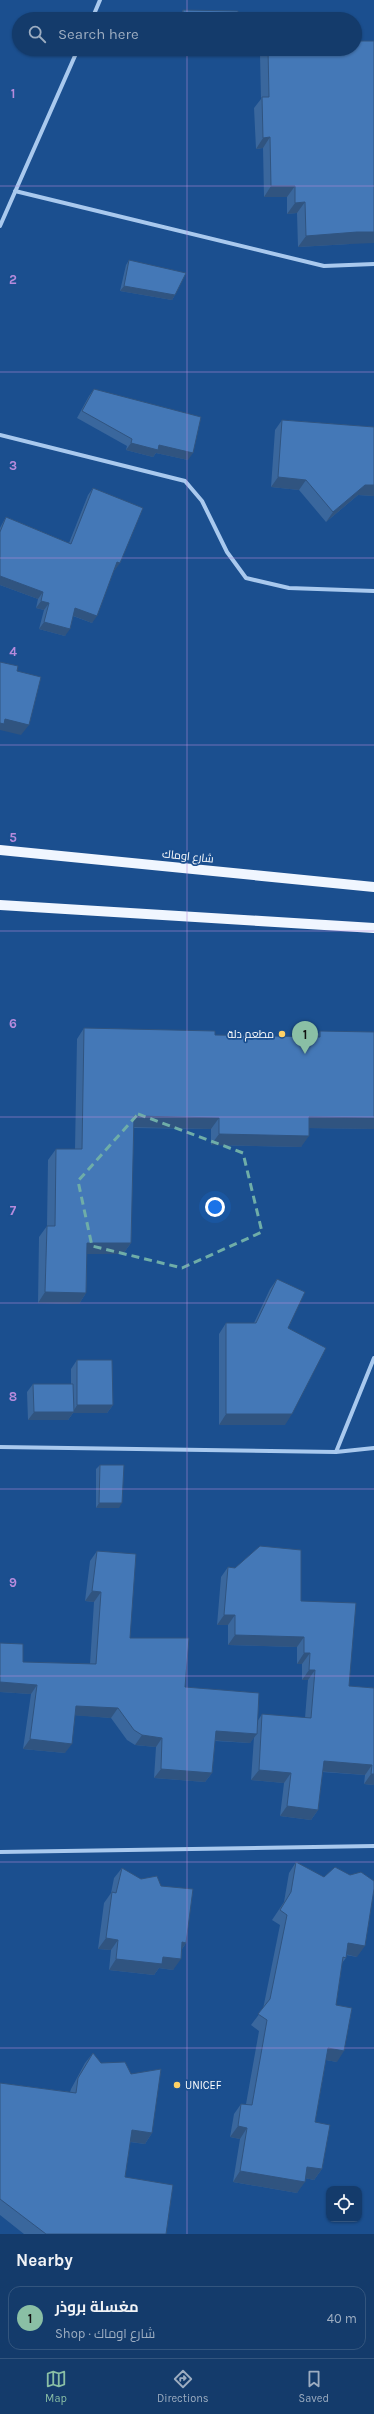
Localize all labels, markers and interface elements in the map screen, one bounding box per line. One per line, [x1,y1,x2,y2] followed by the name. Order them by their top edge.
[12,12,362,56] search box
[26,23,48,45] icon: search
[58,25,139,43] text: Search here
[11,86,15,101] text: 1
[9,272,17,287] text: 2
[9,458,17,473] text: 3
[9,644,17,659] text: 4
[9,830,17,845] text: 5
[161,847,214,867] street label: شارع اوماك
[9,1016,17,1031] text: 6
[292,1021,318,1054] pin: 1
[227,1028,274,1042] place label: مطعم دلة
[277,1029,287,1039] marker: مطعم دلة
[205,1197,225,1217] your location
[10,1203,17,1218] text: 7
[9,1389,17,1404] text: 8
[9,1575,17,1590] text: 9
[185,2079,222,2092] place label: UNICEF
[172,2080,182,2090] marker: UNICEF
[326,2186,362,2222] map controls
[326,2186,362,2222] button: locate
[16,2250,73,2270] text: Nearby
[55,2298,139,2316] text: مغسلة بروذر
[28,2311,32,2326] text: 1
[327,2311,357,2326] text: 40 m
[55,2326,155,2341] text: Shop · شارع اوماك
[45,2368,67,2405] tab: Map
[157,2368,209,2405] tab: Directions
[299,2368,329,2405] tab: Saved

